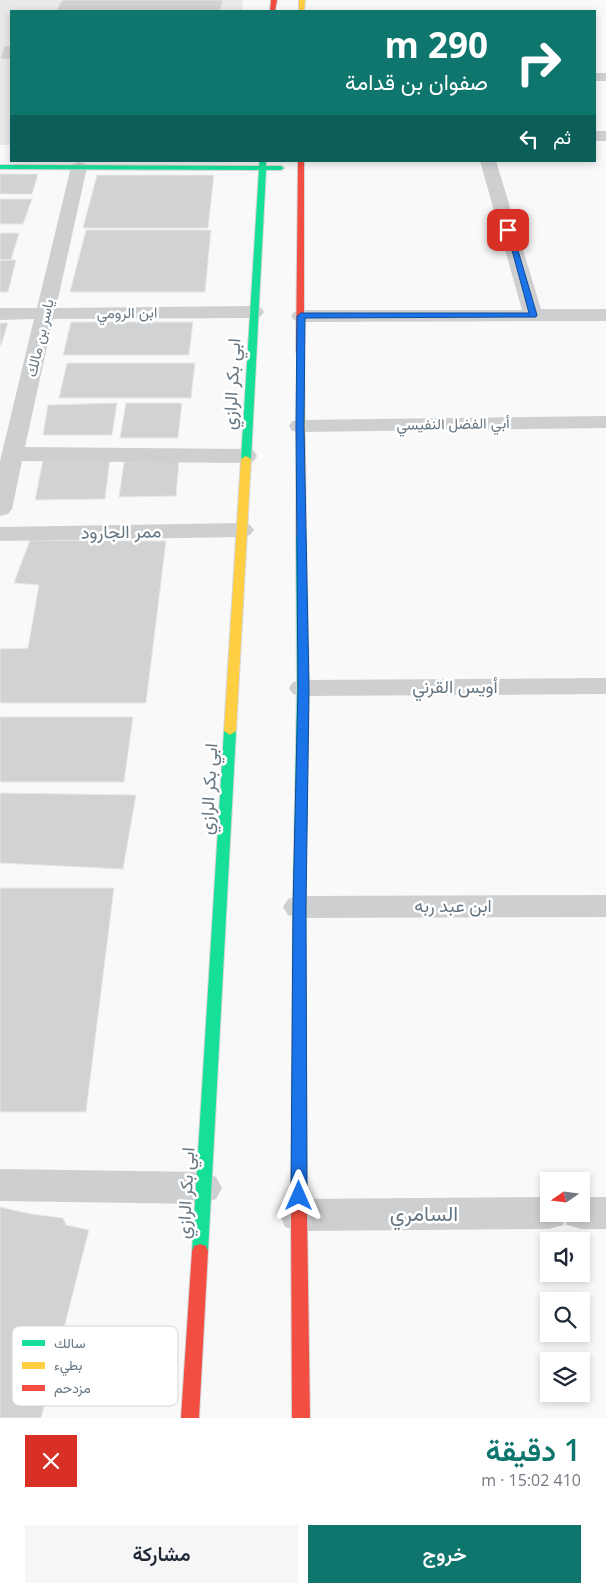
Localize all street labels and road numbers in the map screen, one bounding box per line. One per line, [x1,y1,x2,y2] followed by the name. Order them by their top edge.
[20,297,59,379] street label: ياسر بن مالك
[96,301,158,327] street label: ابن الرومي
[217,337,249,431] street label: ابي بكر الرازي
[396,412,510,438] street label: أبي الفضل النفيسي
[81,518,161,544] street label: ممر الجارود
[412,674,498,702] street label: أويس القرني
[194,742,226,836] street label: ابي بكر الرازي
[414,893,492,917] street label: ابن عبد ربه
[171,1146,203,1240] street label: ابي بكر الرازي
[390,1199,458,1231] street label: السامري

